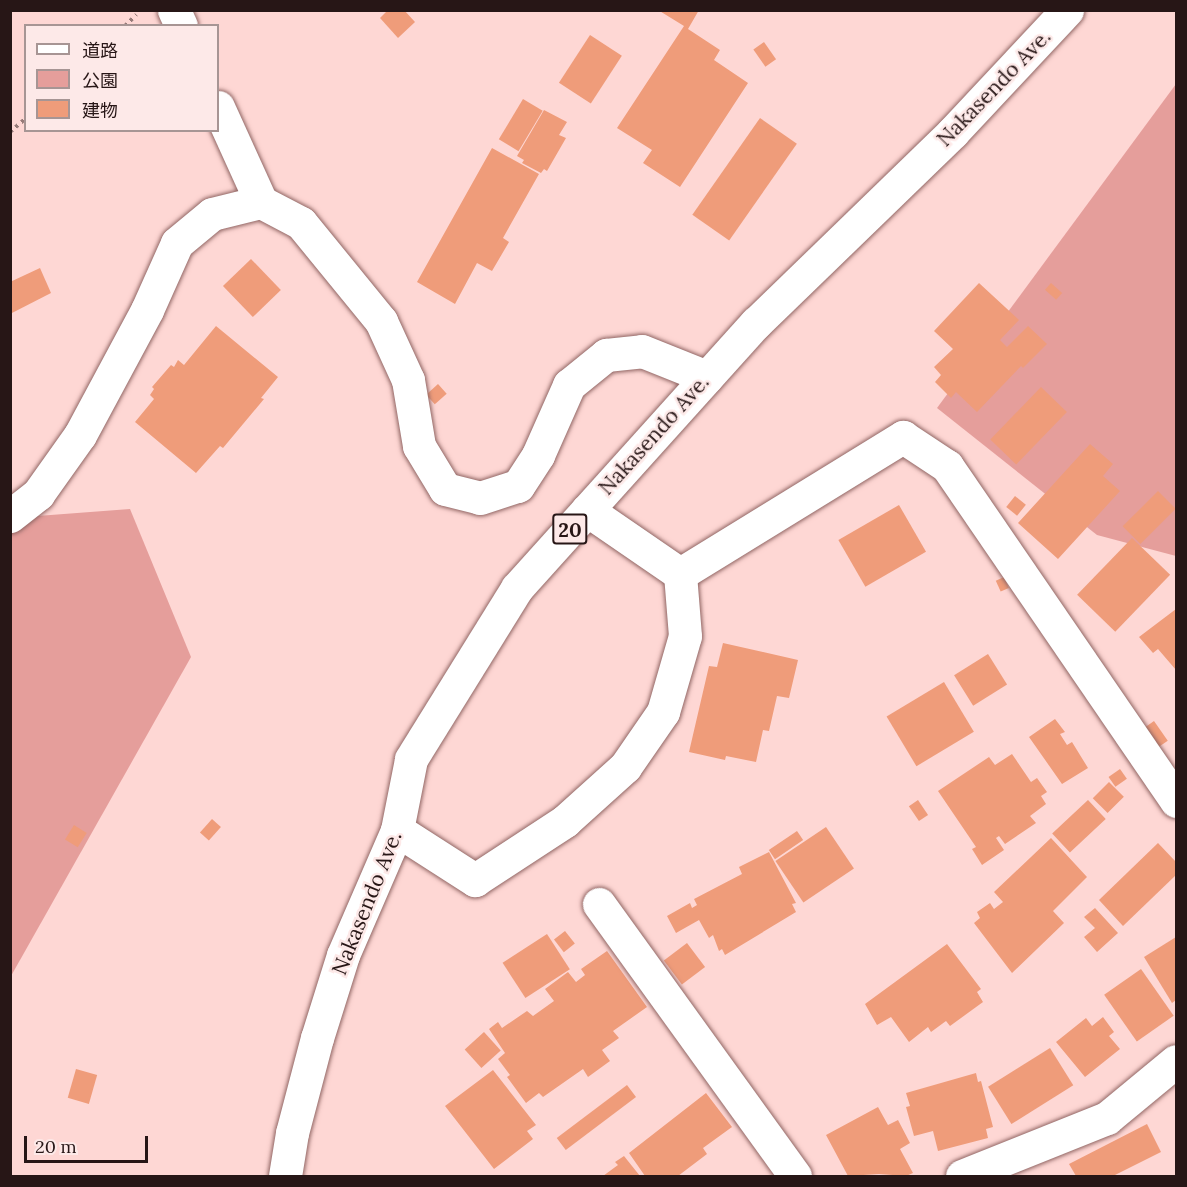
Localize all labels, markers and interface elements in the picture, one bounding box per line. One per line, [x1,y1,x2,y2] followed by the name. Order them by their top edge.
[24,24,219,132] legend
[932,24,1056,152] street label: Nakasendo Ave.
[82,39,118,62] text: 道路
[82,69,118,92] text: 公園
[82,99,118,122] text: 建物
[594,370,714,500] street label: Nakasendo Ave.
[552,512,588,546] road number: 20
[327,827,407,979] street label: Nakasendo Ave.
[27,1124,152,1162] scale bar
[35,1135,77,1158] text: 20 m

